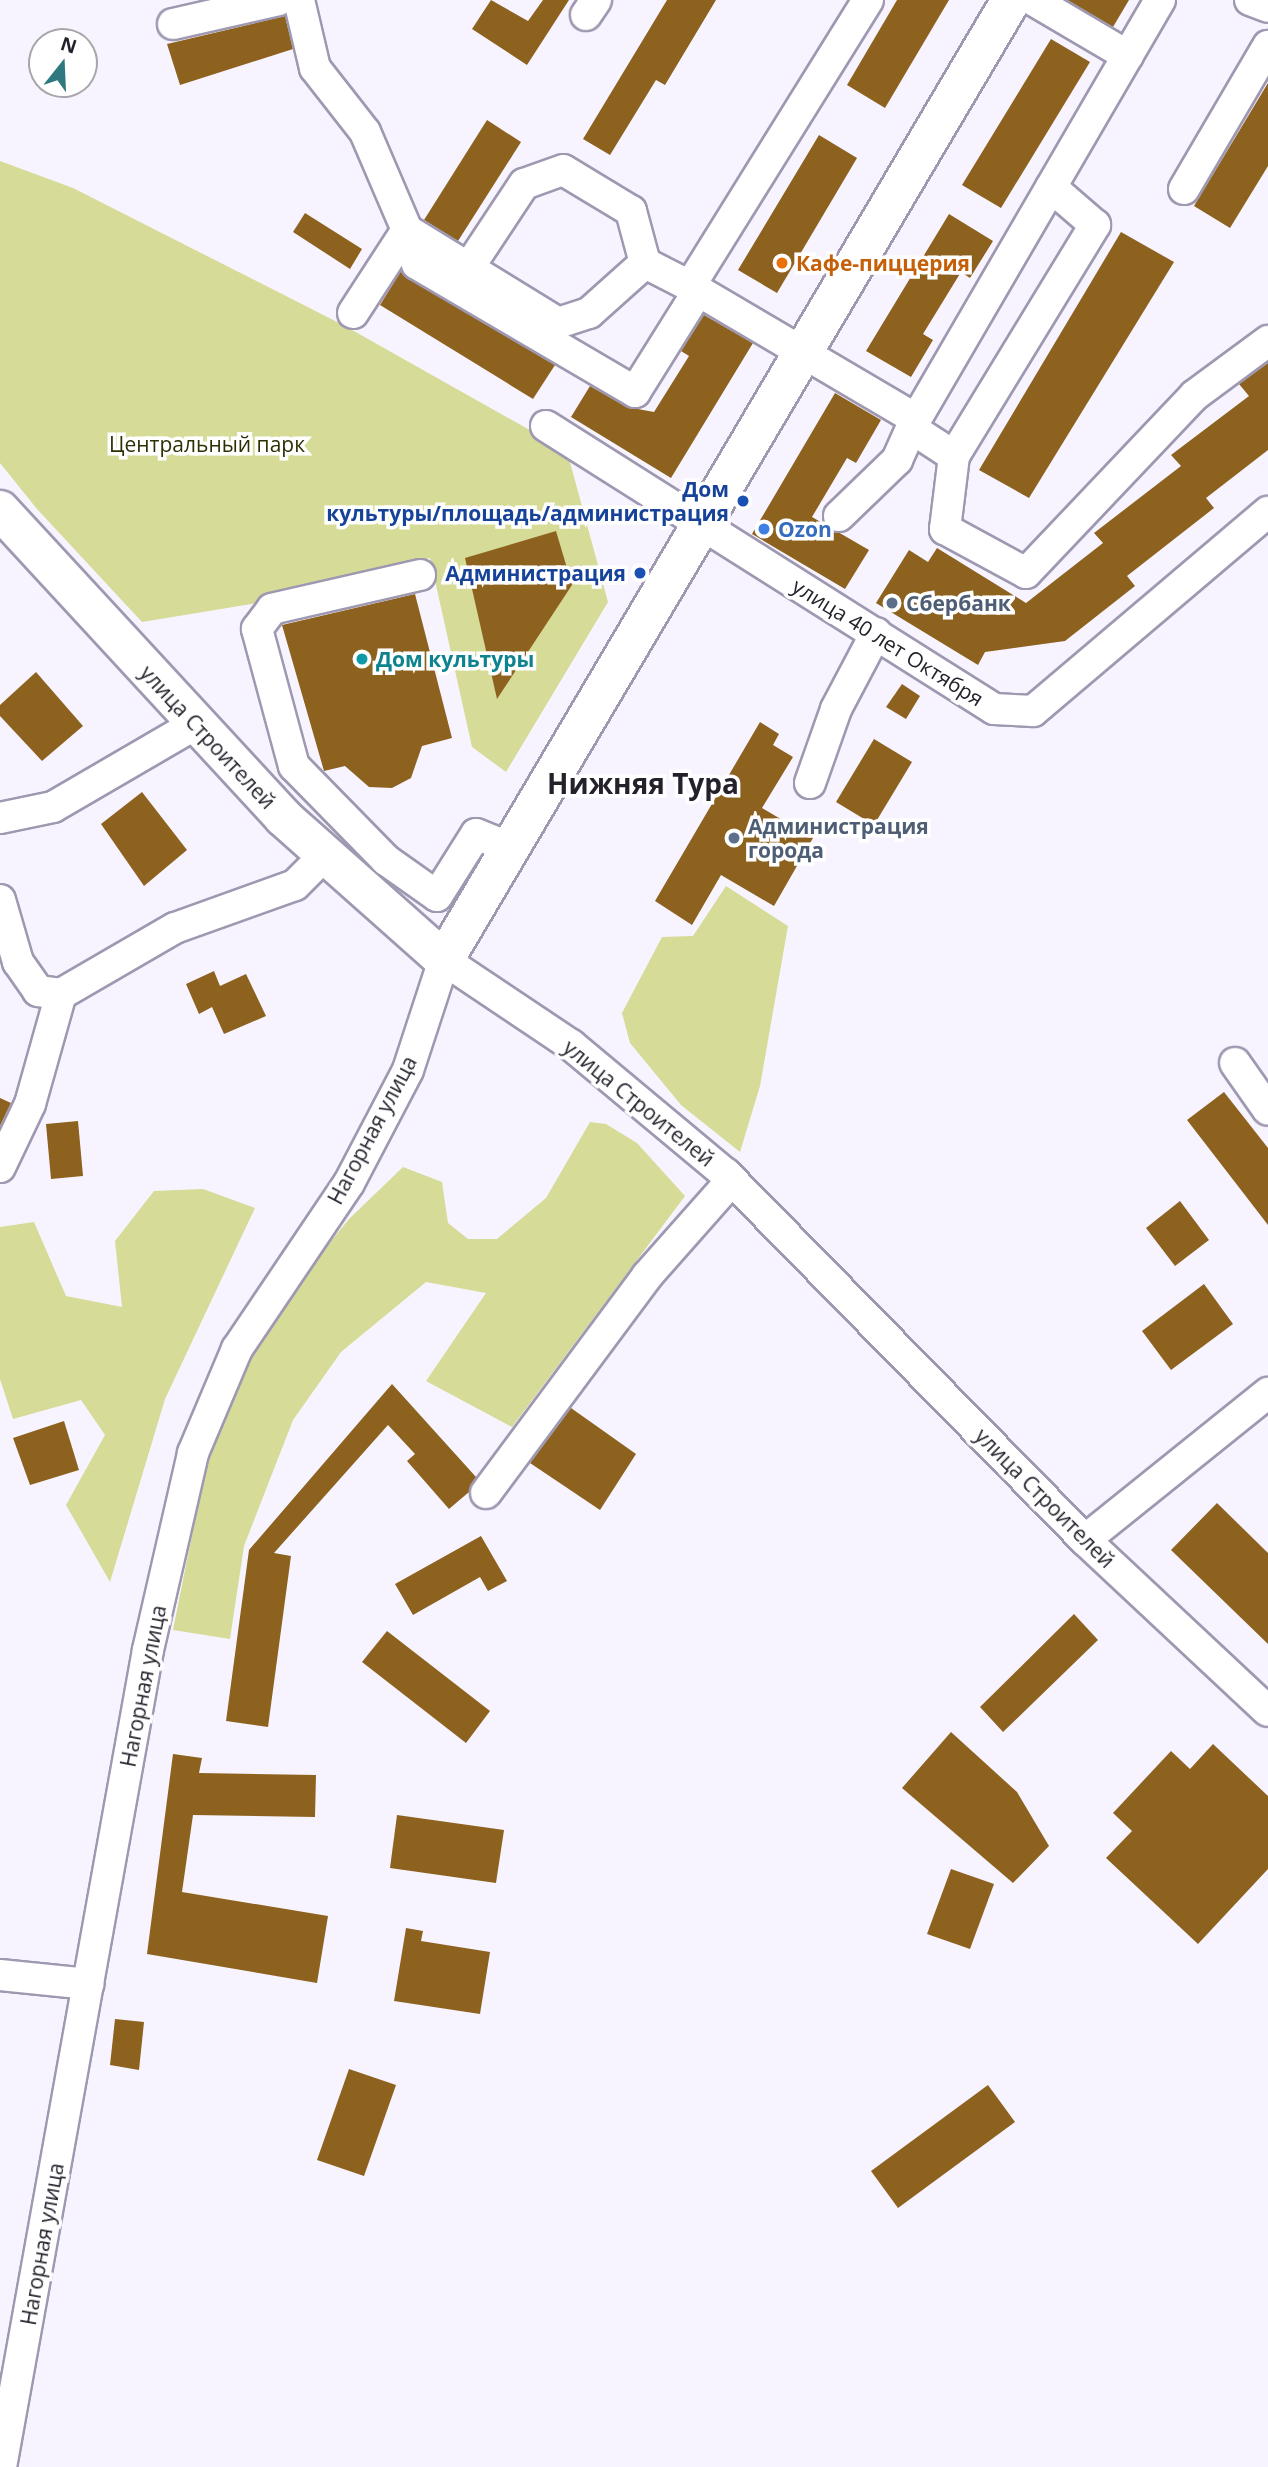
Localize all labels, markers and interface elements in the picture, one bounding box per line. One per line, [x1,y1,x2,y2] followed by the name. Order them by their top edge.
[28,28,98,98] north arrow
[57,30,80,60] text: N
[796,250,970,276] place label: Кафе-пиццерия
[774,255,790,271] marker: Кафе-пиццерия
[109,431,305,457] park label: Центральный парк
[326,476,729,526] place label: Дом культуры/площадь/администрация
[735,493,751,509] marker: Дом культуры/площадь/администрация
[778,516,832,542] place label: Ozon
[756,521,772,537] marker: Ozon
[445,560,626,586] place label: Администрация
[632,565,648,581] marker: Администрация
[788,573,988,711] street label: улица 40 лет Октября
[906,590,1011,616] place label: Сбербанк
[884,595,900,611] marker: Сбербанк
[376,646,534,672] place label: Дом культуры
[354,651,370,667] marker: Дом культуры
[135,660,281,814] street label: улица Строителей
[547,766,739,800] district label: Нижняя Тура
[748,813,929,863] place label: Администрация города
[726,830,742,846] marker: Администрация города
[558,1034,720,1172] street label: улица Строителей
[322,1051,422,1209] street label: Нагорная улица
[970,1423,1120,1573] street label: улица Строителей
[115,1603,171,1769] street label: Нагорная улица
[15,2161,69,2327] street label: Нагорная улица

